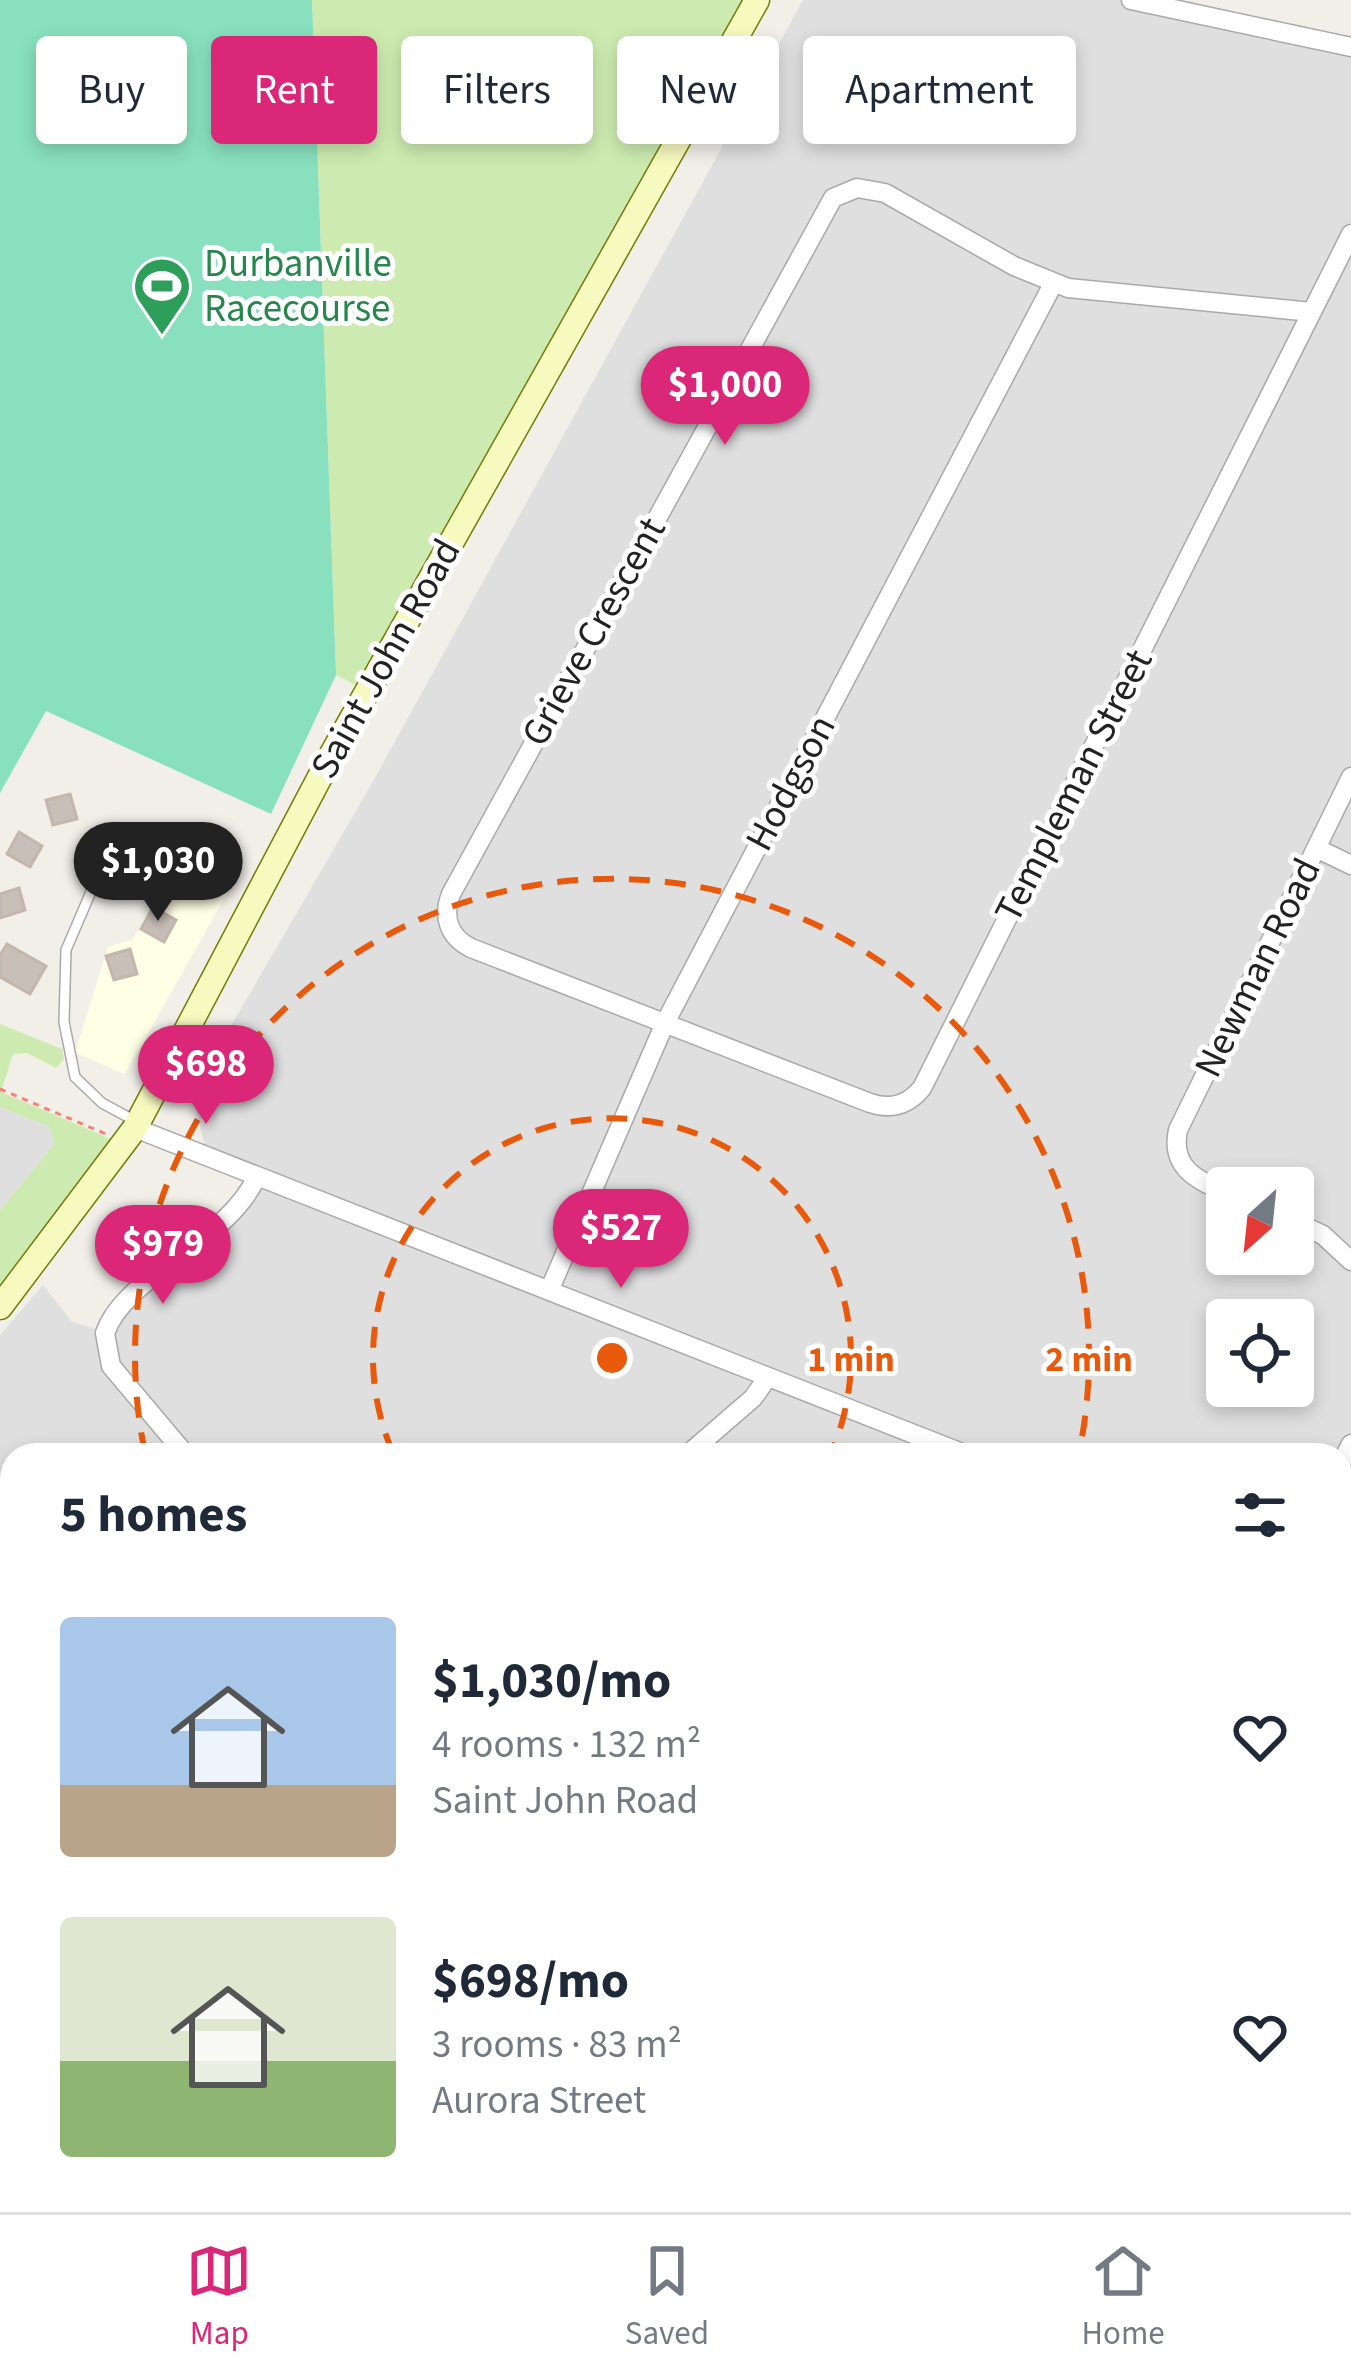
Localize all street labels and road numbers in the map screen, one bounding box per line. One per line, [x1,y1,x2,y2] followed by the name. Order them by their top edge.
[508,507,680,757] street label: Grieve Crescent
[297,529,475,789] street label: Saint John Road
[981,640,1167,932] street label: Templeman Street
[732,705,850,861] street label: Hodgson
[1181,849,1335,1087] street label: Newman Road

